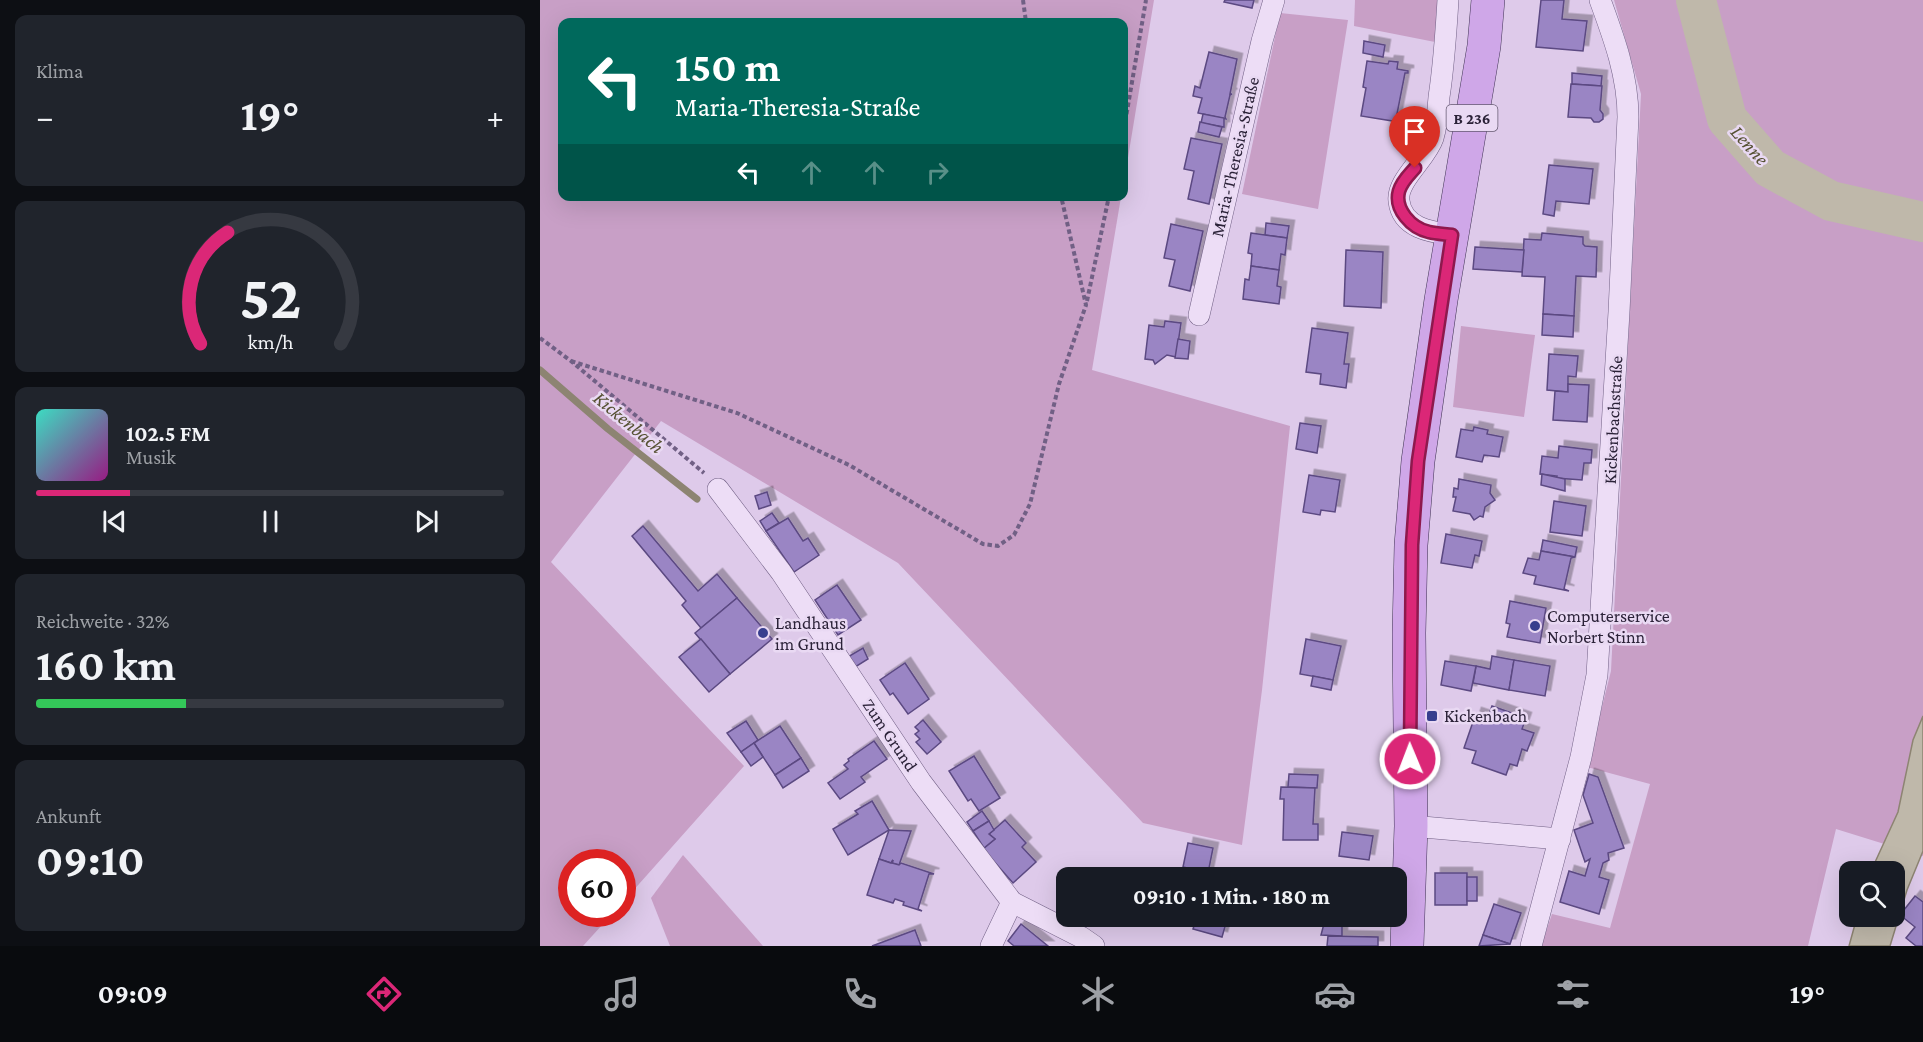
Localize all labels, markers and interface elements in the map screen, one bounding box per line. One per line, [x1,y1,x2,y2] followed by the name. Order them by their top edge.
[576,42,654,120] icon: left
[675,43,780,90] text: 150 m
[36,60,83,82] text: Klima
[1207,75,1263,239] street label: Maria-Theresia-Straße
[241,90,299,140] text: 19°
[675,92,920,122] text: Maria-Theresia-Straße
[36,98,53,135] text: −
[487,98,504,135] text: +
[1446,105,1498,131] road number: B 236
[1389,106,1440,168] pin
[1398,115,1431,148] icon: arrive
[1727,121,1774,170] water label: Lenne
[732,156,765,189] icon: left
[795,156,828,189] icon: ahead
[858,156,891,189] icon: ahead
[921,156,954,189] icon: right
[239,262,301,331] text: 52
[247,330,294,354] text: km/h
[1600,355,1626,485] street label: Kickenbachstraße
[589,386,669,458] water label: Kickenbach
[126,421,210,446] text: 102.5 FM
[126,446,176,468] text: Musik
[98,505,131,538] icon: previous
[254,505,287,538] icon: pause
[410,505,443,538] icon: next
[1547,606,1670,647] place label: Computerservice Norbert Stinn
[36,610,170,632] text: Reichweite · 32%
[775,613,846,654] place label: Landhaus im Grund
[1528,619,1542,633] marker: Computerservice Norbert Stinn
[756,626,770,640] marker: Landhaus im Grund
[36,640,176,690] text: 160 km
[858,695,922,775] street label: Zum Grund
[1444,706,1527,726] place label: Kickenbach
[1425,709,1439,723] marker: Kickenbach
[1378,727,1442,791] position arrow
[36,805,101,827] text: Ankunft
[36,835,145,885] text: 09:10
[558,849,636,927] speed limit sign: 60
[1839,861,1905,927] map controls
[1839,861,1905,927] button: search
[1133,884,1330,909] text: 09:10 · 1 Min. · 180 m
[363,973,405,1015] icon: directions
[601,973,643,1015] icon: music
[839,973,881,1015] icon: phone
[1077,973,1119,1015] icon: climate
[1314,973,1356,1015] icon: car
[1552,973,1594,1015] icon: filters
[98,979,168,1009] text: 09:09
[1790,979,1825,1009] text: 19°

